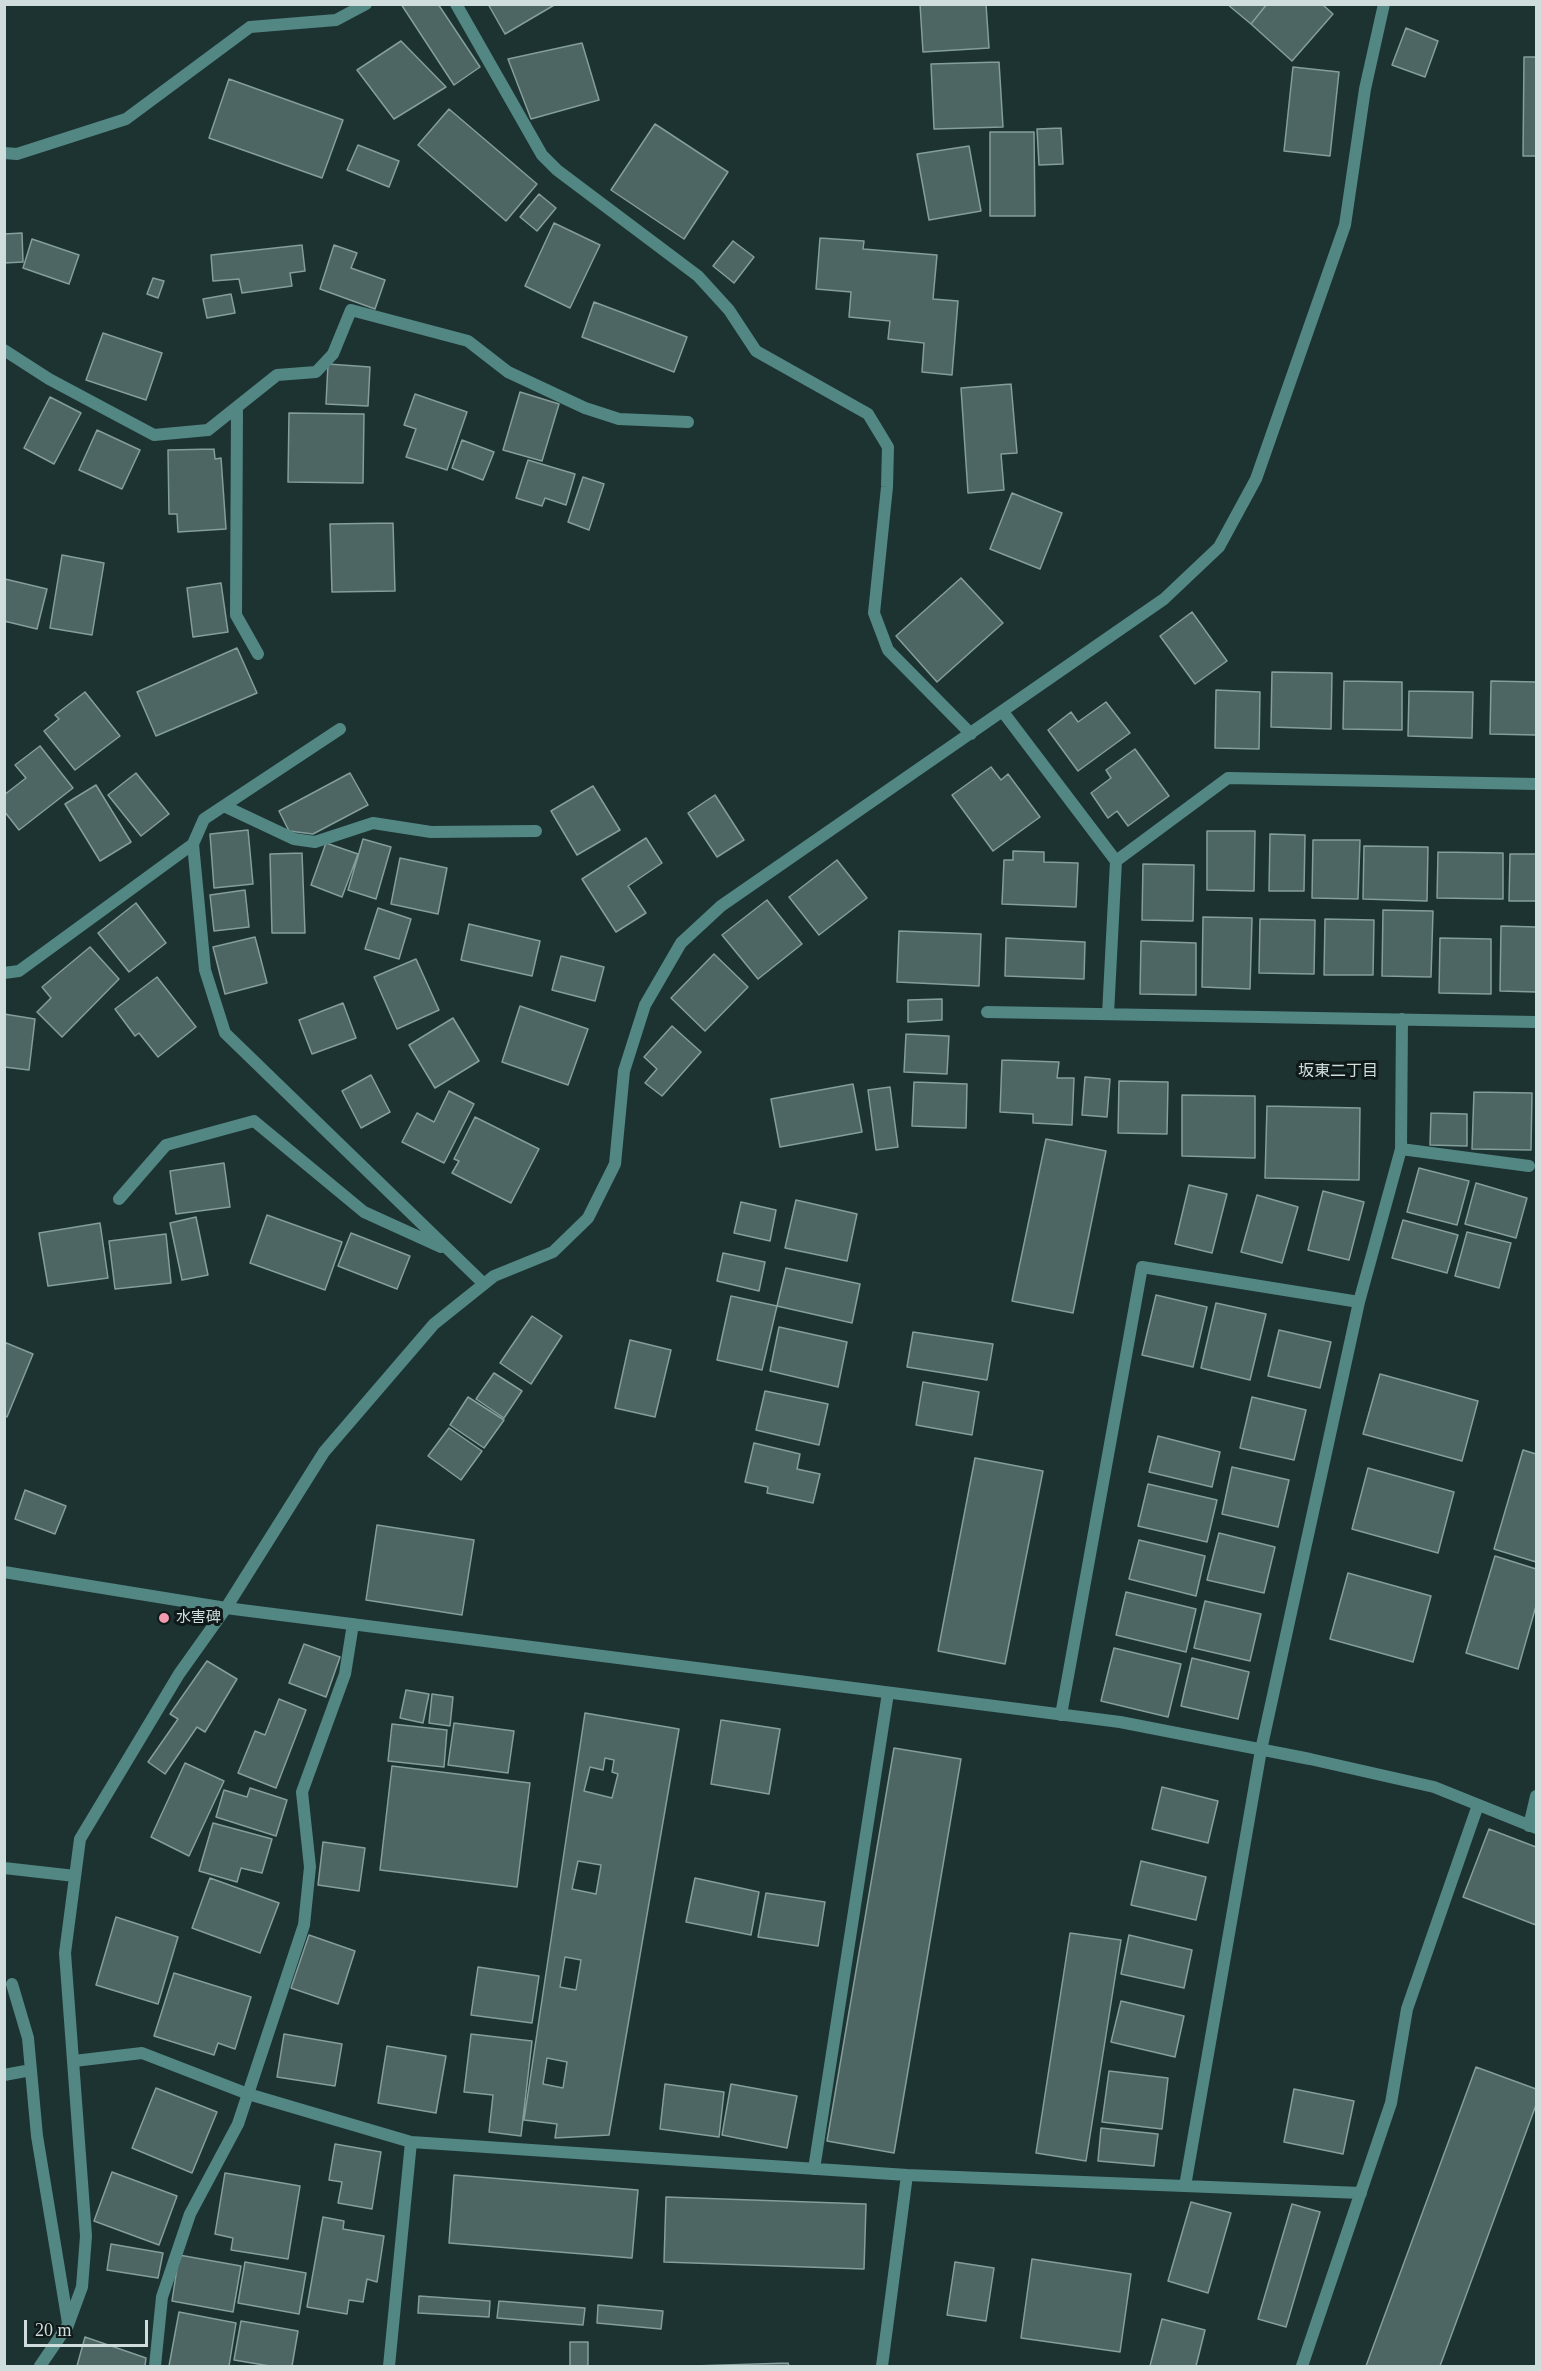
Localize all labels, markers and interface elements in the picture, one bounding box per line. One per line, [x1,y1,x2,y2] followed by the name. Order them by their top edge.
[1298,1062,1378,1082] district label: 坂東二丁目
[176,1609,221,1627] place label: 水害碑
[157,1611,171,1625] marker: 水害碑
[27,2308,152,2346] scale bar
[35,2320,72,2340] text: 20 m

